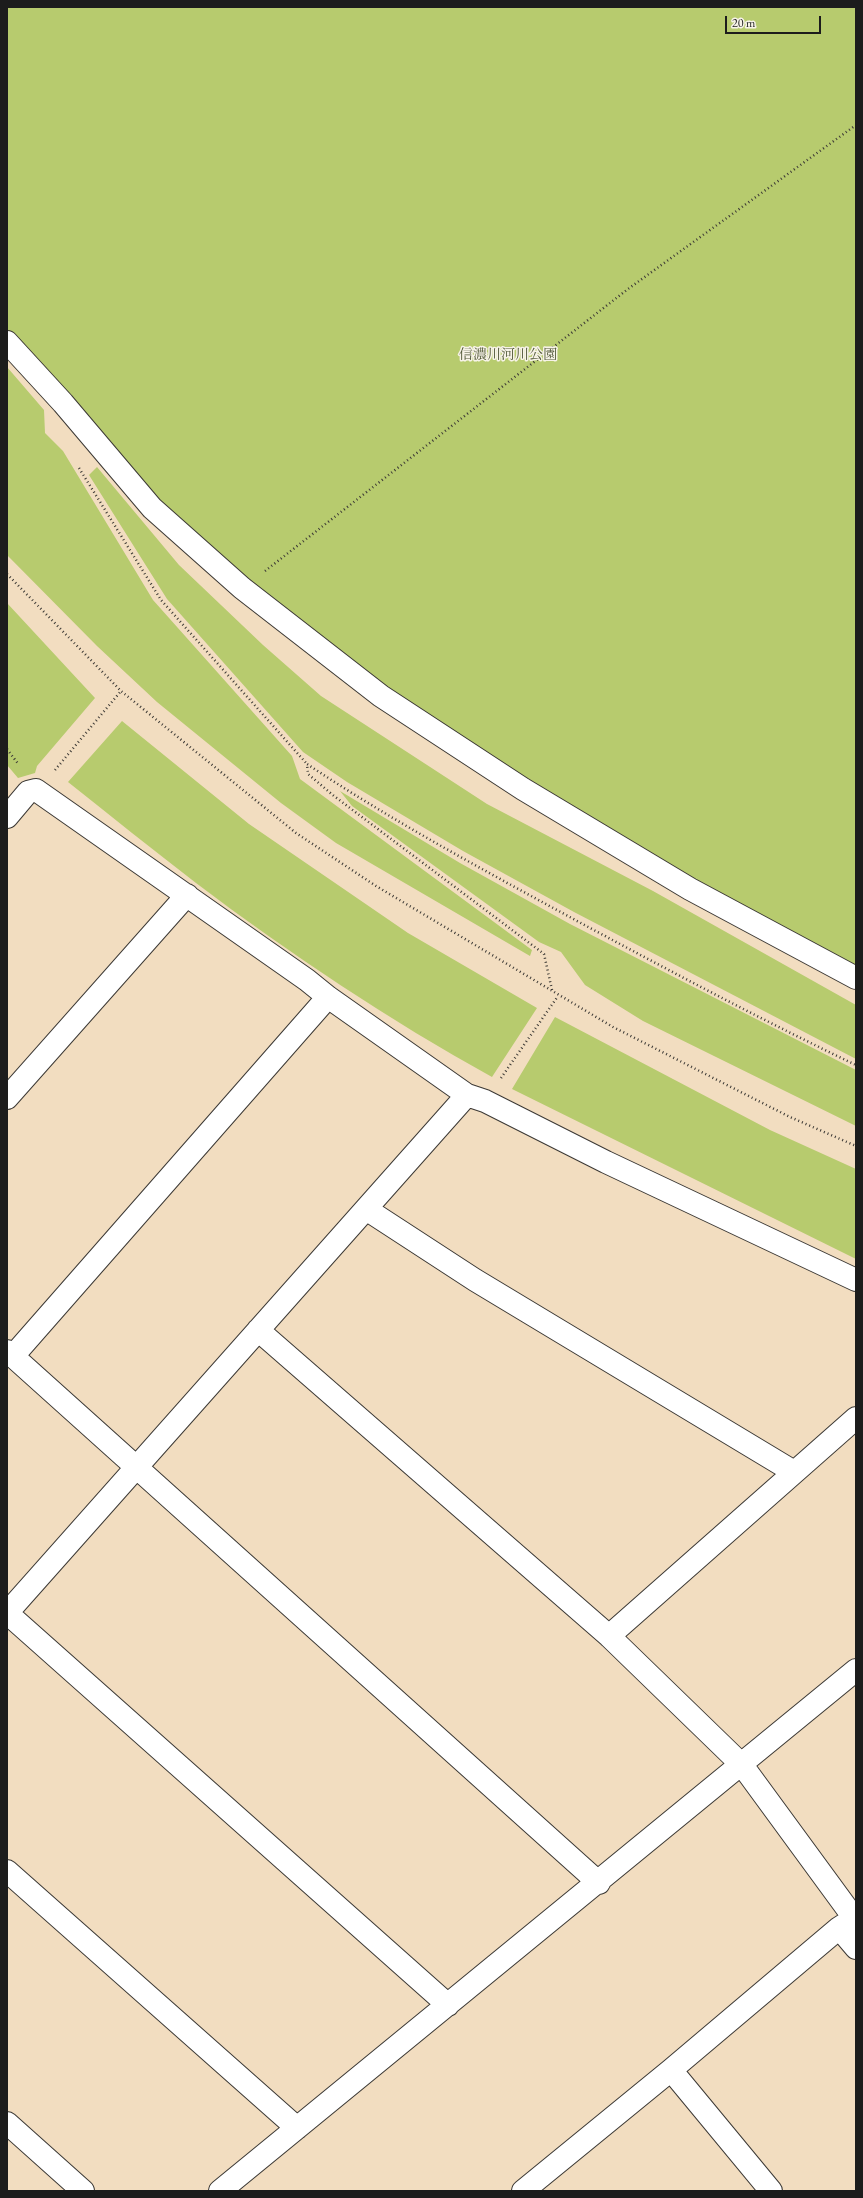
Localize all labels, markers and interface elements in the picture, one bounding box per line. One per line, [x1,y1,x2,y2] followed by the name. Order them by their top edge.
[727,8,823,34] scale bar
[732,15,755,31] text: 20 m
[459,347,557,363] park label: 信濃川河川公園

